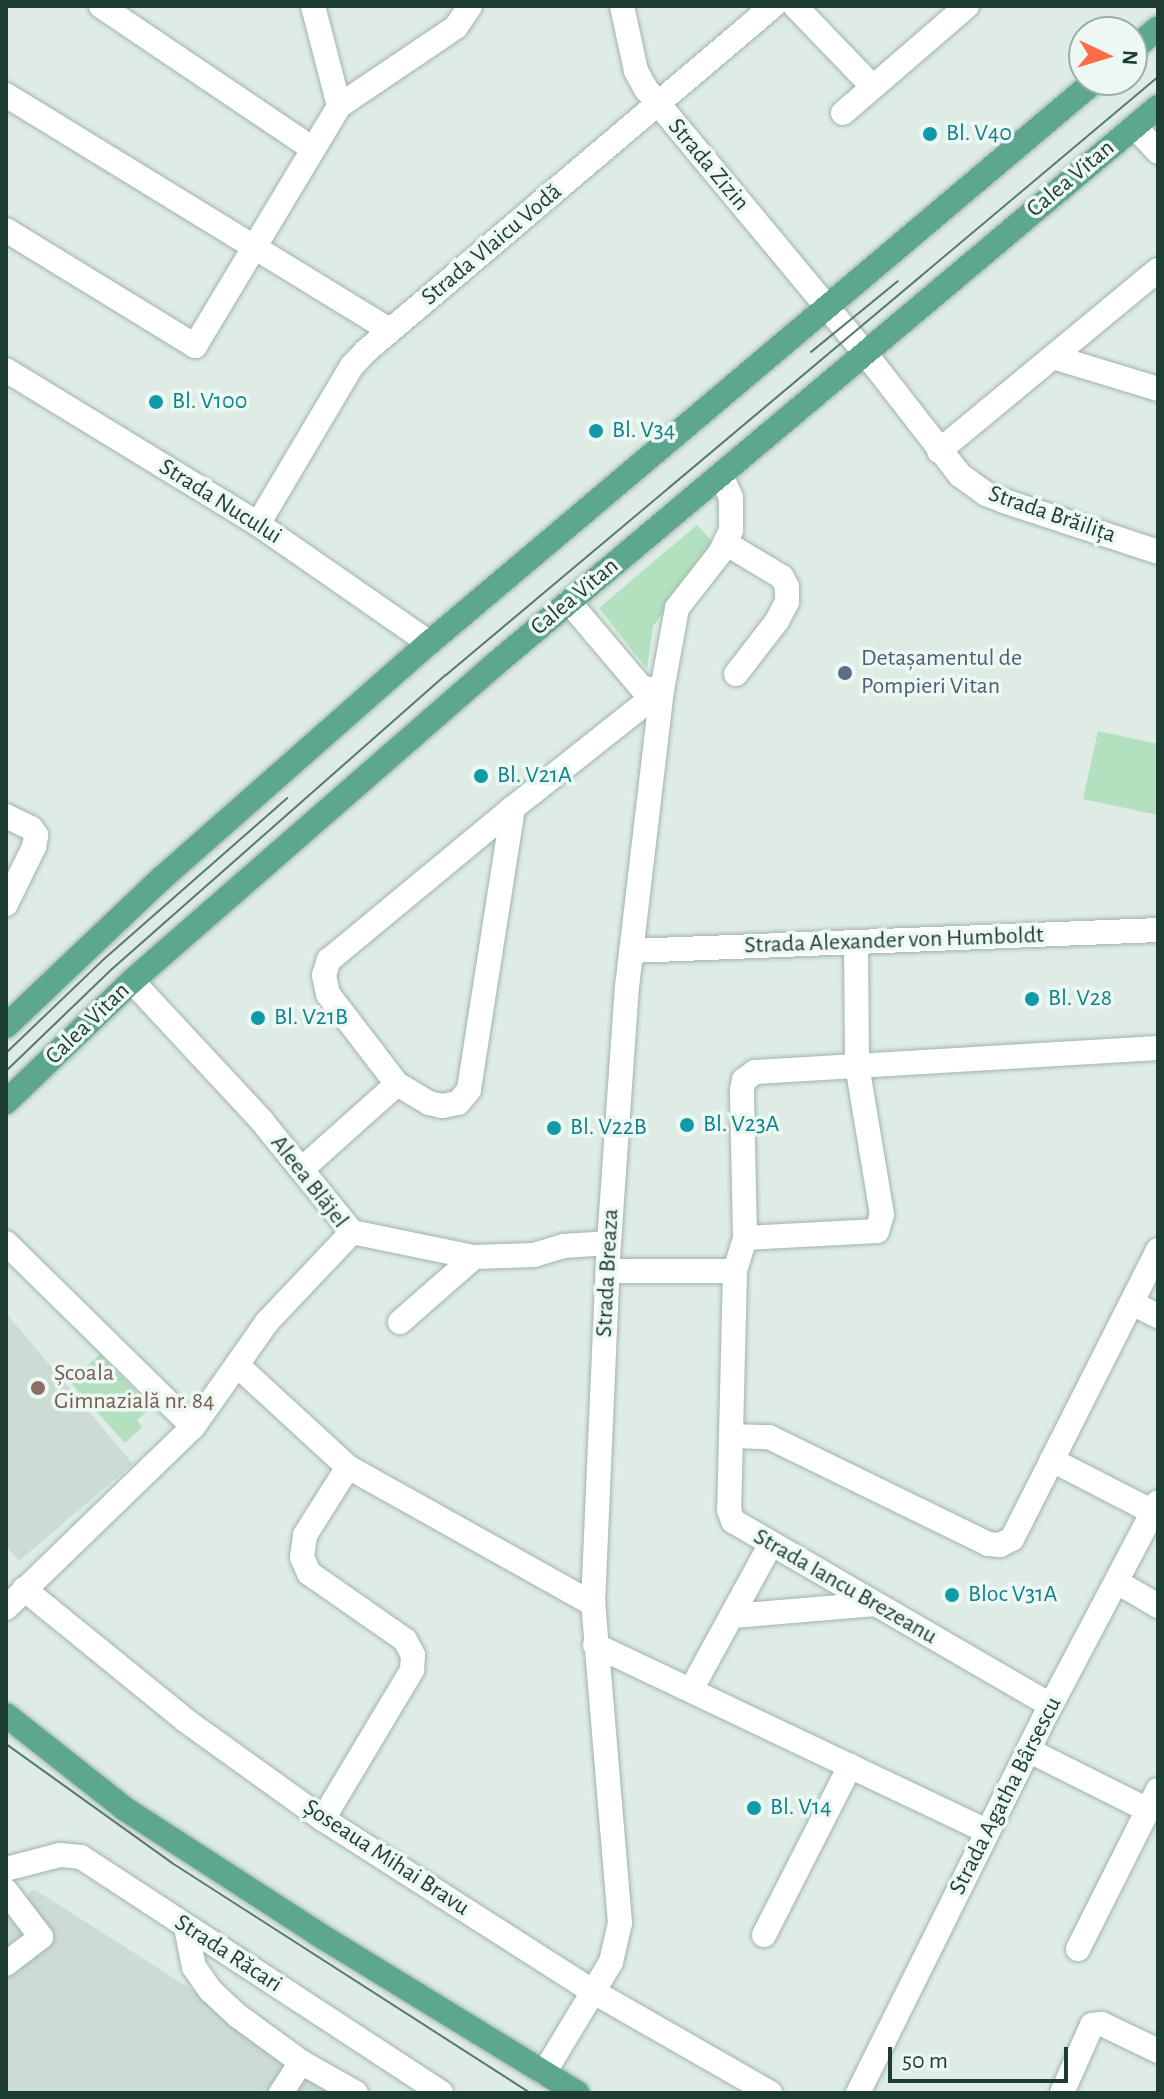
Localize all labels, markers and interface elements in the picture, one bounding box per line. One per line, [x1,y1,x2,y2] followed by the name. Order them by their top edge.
[1068,16,1148,96] north arrow
[1118,49,1141,66] text: N
[661,113,755,217] street label: Strada Zizin
[946,120,1012,148] place label: Bl. V40
[921,125,939,143] marker: Bl. V40
[1021,134,1121,224] street label: Calea Vitan
[416,178,568,312] street label: Strada Vlaicu Vodă
[172,388,247,416] place label: Bl. V100
[147,393,165,411] marker: Bl. V100
[612,417,675,445] place label: Bl. V34
[587,422,605,440] marker: Bl. V34
[153,453,287,551] street label: Strada Nucului
[985,480,1119,550] street label: Strada Brăilița
[525,552,625,642] street label: Calea Vitan
[861,645,1022,701] place label: Detașamentul de Pompieri Vitan
[836,664,854,682] marker: Detașamentul de Pompieri Vitan
[497,762,572,790] place label: Bl. V21A
[472,767,490,785] marker: Bl. V21A
[744,921,1044,961] street label: Strada Alexander von Humboldt
[40,977,136,1071] street label: Calea Vitan
[1048,985,1112,1013] place label: Bl. V28
[1023,990,1041,1008] marker: Bl. V28
[274,1004,348,1032] place label: Bl. V21B
[249,1009,267,1027] marker: Bl. V21B
[703,1111,779,1139] place label: Bl. V23A
[570,1114,647,1142] place label: Bl. V22B
[678,1116,696,1134] marker: Bl. V23A
[545,1119,563,1137] marker: Bl. V22B
[264,1130,354,1234] street label: Aleea Blăjel
[590,1208,626,1338] street label: Strada Breaza
[54,1360,215,1416] place label: Școala Gimnazială nr. 84
[29,1379,47,1397] marker: Școala Gimnazială nr. 84
[748,1523,942,1651] street label: Strada Iancu Brezeanu
[968,1581,1057,1609] place label: Bloc V31A
[943,1586,961,1604] marker: Bloc V31A
[944,1692,1068,1900] street label: Strada Agatha Bârsescu
[297,1794,475,1922] street label: Șoseaua Mihai Bravu
[770,1794,832,1822] place label: Bl. V14
[745,1799,763,1817] marker: Bl. V14
[169,1909,287,1999] street label: Strada Răcari
[892,2031,1072,2081] scale bar
[902,2049,948,2073] text: 50 m

